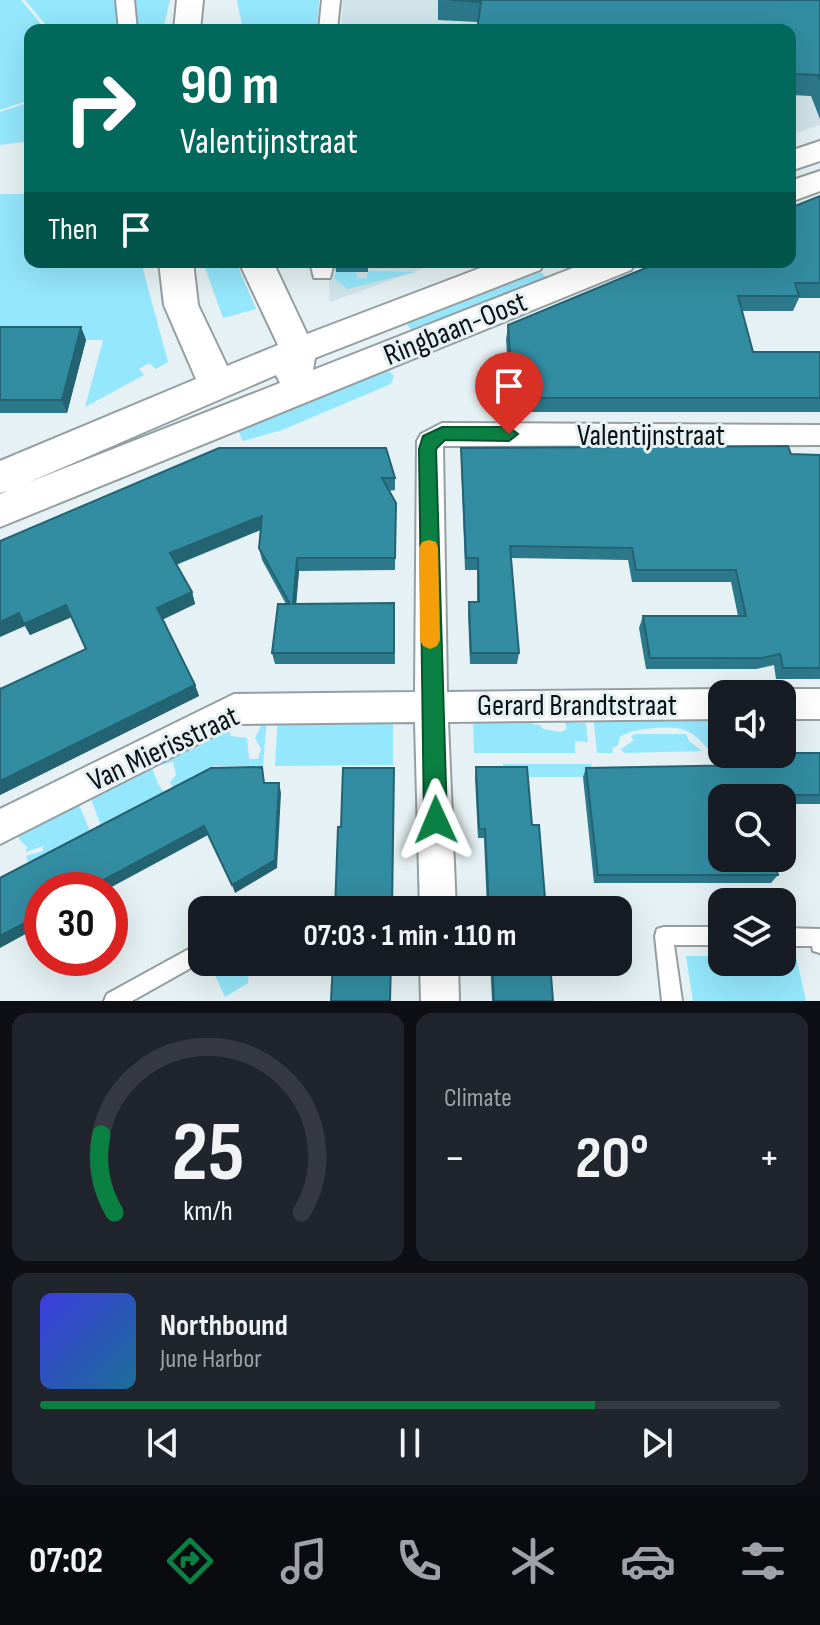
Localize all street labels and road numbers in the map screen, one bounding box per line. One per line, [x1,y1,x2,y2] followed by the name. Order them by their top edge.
[379,284,532,374] street label: Ringbaan-Oost
[577,418,725,454] street label: Valentijnstraat
[477,688,677,724] street label: Gerard Brandtstraat
[82,698,244,799] street label: Van Mierisstraat

